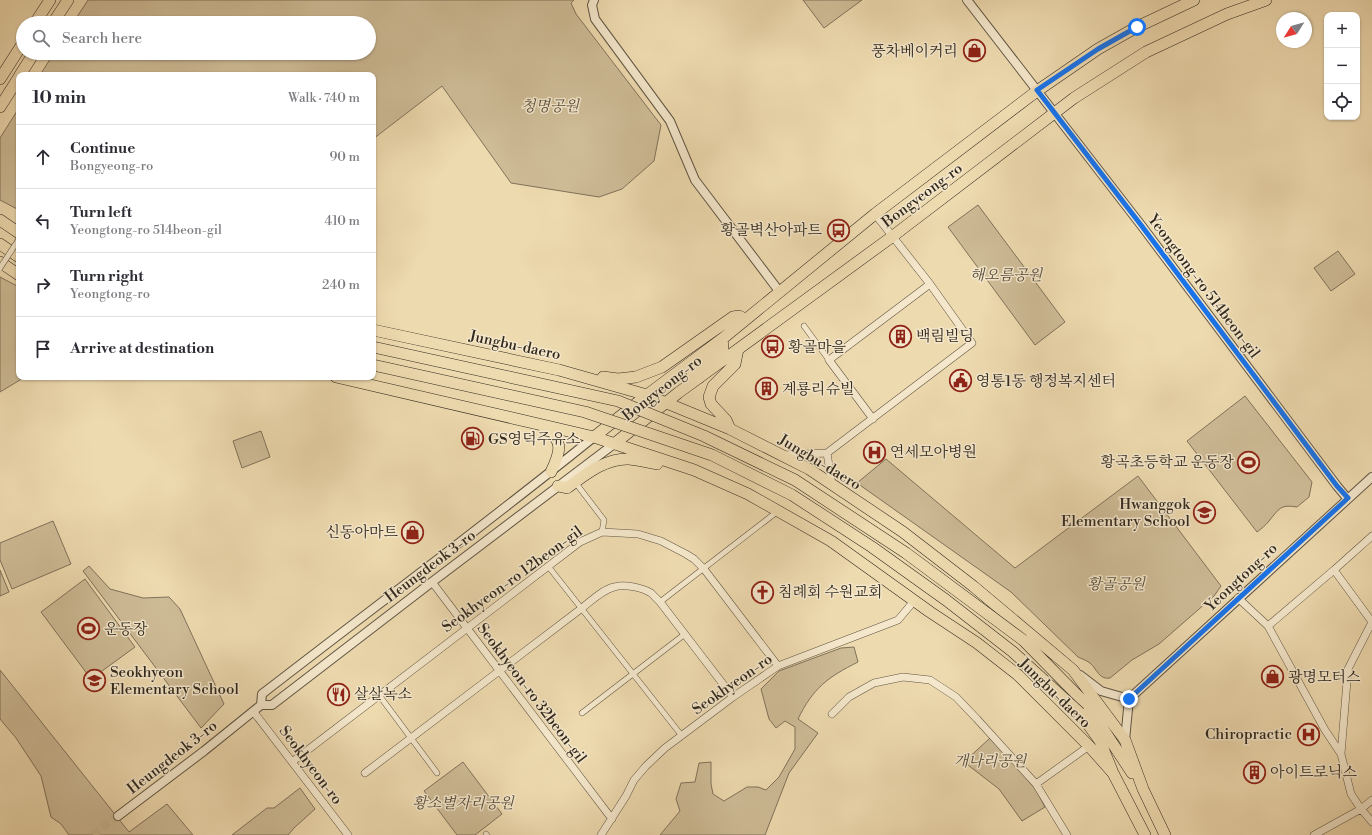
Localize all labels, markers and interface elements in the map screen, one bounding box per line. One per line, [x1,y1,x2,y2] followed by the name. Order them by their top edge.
[1276,12,1312,48] north arrow
[1324,12,1360,120] map controls
[1324,12,1360,48] button: +
[16,16,376,60] search box
[1128,18,1146,36] route start
[30,27,52,49] icon: search
[62,29,142,48] text: Search here
[961,38,987,64] shop icon: 풍차베이커리
[871,42,958,61] place label: 풍차베이커리
[1324,48,1360,84] button: −
[1324,84,1360,120] button: locate
[32,87,86,109] text: 10 min
[288,90,360,106] text: Walk · 740 m
[521,97,580,116] park label: 청명공원
[70,139,135,158] text: Continue
[32,146,54,168] icon: ahead
[329,149,360,165] text: 90 m
[70,158,153,174] text: Bongyeong-ro
[877,159,966,233] street label: Bongyeong-ro
[70,203,132,222] text: Turn left
[32,210,54,232] icon: left
[1143,210,1264,362] street label: Yeongtong-ro 514beon-gil
[324,213,360,229] text: 410 m
[825,217,851,243] bus stop icon: 황골벽산아파트
[721,221,823,240] place label: 황골벽산아파트
[70,222,222,238] text: Yeongtong-ro 514beon-gil
[970,266,1044,285] park label: 해오름공원
[70,267,144,286] text: Turn right
[32,274,54,296] icon: right
[322,277,360,293] text: 240 m
[70,286,150,302] text: Yeongtong-ro
[887,323,913,349] building icon: 백림빌딩
[466,326,562,364] street label: Jungbu-daero
[916,327,974,346] place label: 백림빌딩
[759,334,785,360] bus stop icon: 황골마을
[32,338,54,360] icon: arrive
[788,338,846,357] place label: 황골마을
[70,339,214,358] text: Arrive at destination
[618,351,706,426] street label: Bongyeong-ro
[948,368,974,394] public building icon: 영통1동 행정복지센터
[976,372,1116,391] place label: 영통1동 행정복지센터
[753,376,779,402] building icon: 계룡리슈빌
[782,380,854,399] place label: 계룡리슈빌
[460,426,486,452] fuel station icon: GS영덕주유소
[488,430,581,449] place label: GS영덕주유소
[774,430,865,495] street label: Jungbu-daero
[861,439,887,465] hospital icon: 연세모아병원
[890,443,977,462] place label: 연세모아병원
[1236,449,1262,475] sports icon: 황곡초등학교 운동장
[1100,453,1234,472] place label: 황곡초등학교 운동장
[1061,495,1191,531] place label: Hwanggok Elementary School
[1192,500,1218,526] school or university icon: Hwanggok Elementary School
[400,519,426,545] shop icon: 신동아마트
[438,522,587,637] street label: Seokhyeon-ro 12beon-gil
[326,523,399,542] place label: 신동아마트
[381,526,480,607] street label: Heungdeok 3-ro
[1200,539,1282,617] street label: Yeongtong-ro
[1087,575,1146,594] park label: 황골공원
[749,579,775,605] church icon: 침례회 수원교회
[778,583,883,602] place label: 침례회 수원교회
[75,616,101,642] sports icon: 운동장
[104,620,148,639] place label: 운동장
[473,620,591,768] street label: Seokhyeon-ro 32beon-gil
[688,650,776,719] street label: Seokhyeon-ro
[1014,653,1095,733] street label: Jungbu-daero
[110,663,239,699] place label: Seokhyeon Elementary School
[1260,664,1286,690] shop icon: 광명모터스
[81,668,107,694] school or university icon: Seokhyeon Elementary School
[1288,668,1361,687] place label: 광명모터스
[325,681,351,707] restaurant icon: 살살녹소
[354,685,412,704] place label: 살살녹소
[1120,690,1138,708] route end
[123,716,221,799] street label: Heungdeok 3-ro
[1295,721,1321,747] hospital icon: Chiropractic
[275,722,346,809] street label: Seokhyeon-ro
[1205,725,1292,744] place label: Chiropractic
[954,752,1028,771] park label: 개나리공원
[1241,759,1267,785] building icon: 아이트로닉스
[1270,763,1357,782] place label: 아이트로닉스
[412,794,515,813] park label: 황소별자리공원

